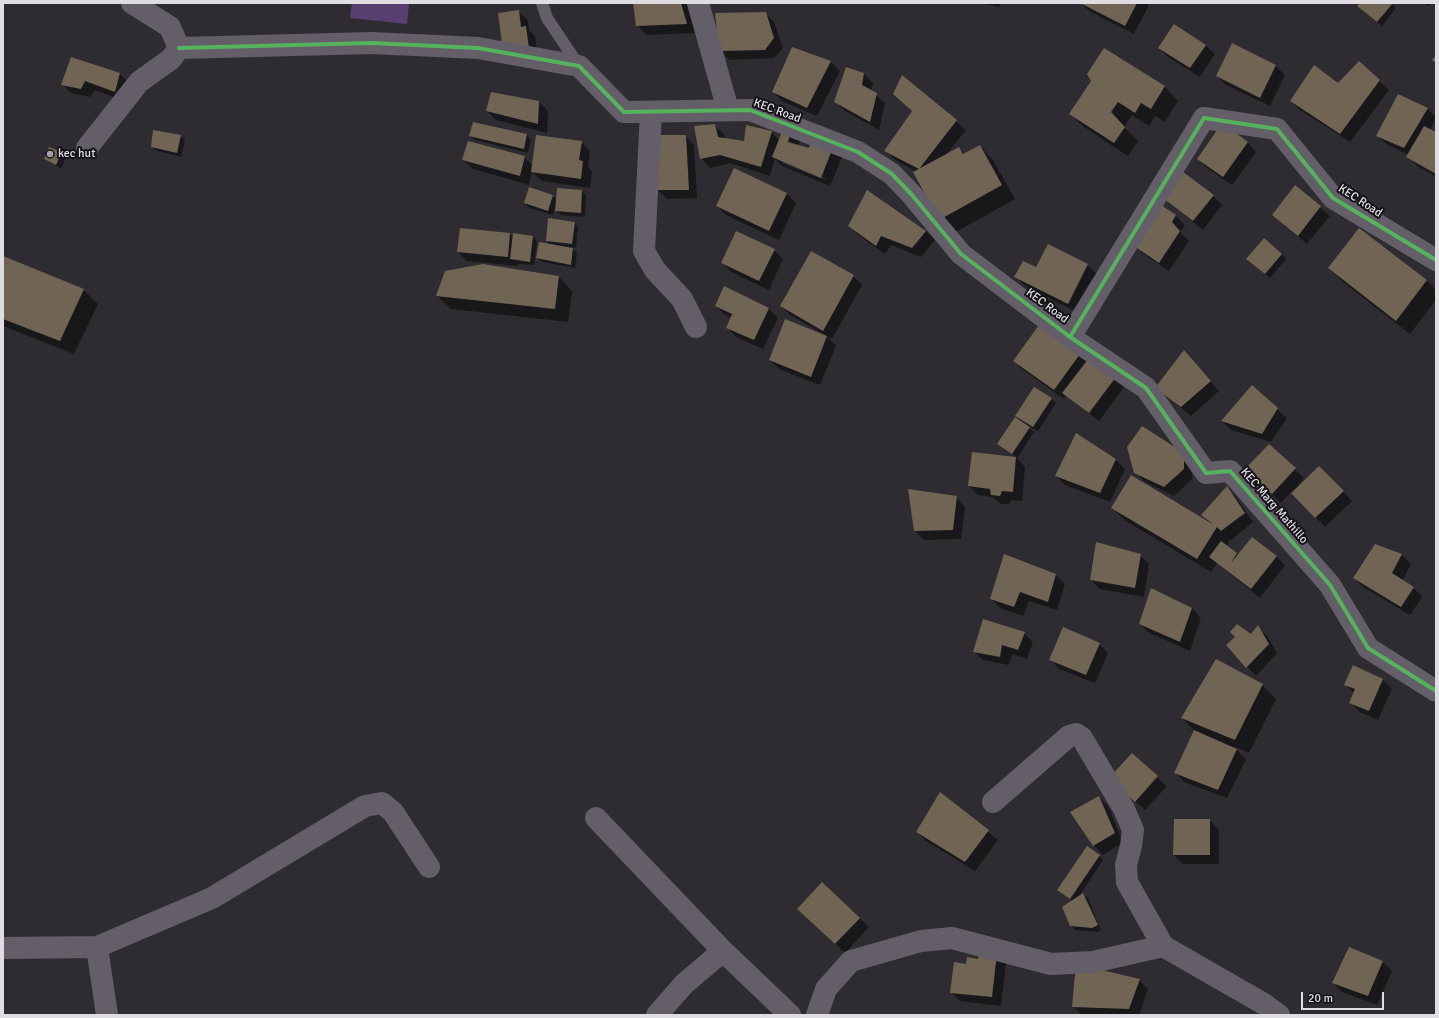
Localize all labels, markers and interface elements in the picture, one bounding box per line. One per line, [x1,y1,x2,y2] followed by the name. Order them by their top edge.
[751,96,803,126] street label: KEC Road
[58,147,95,161] place label: kec hut
[45,149,55,159] marker: kec hut
[1335,182,1385,220] street label: KEC Road
[1023,285,1071,327] street label: KEC Road
[1237,465,1311,547] street label: KEC Marg Mathillo
[1303,984,1386,1010] scale bar
[1308,991,1333,1006] text: 20 m

